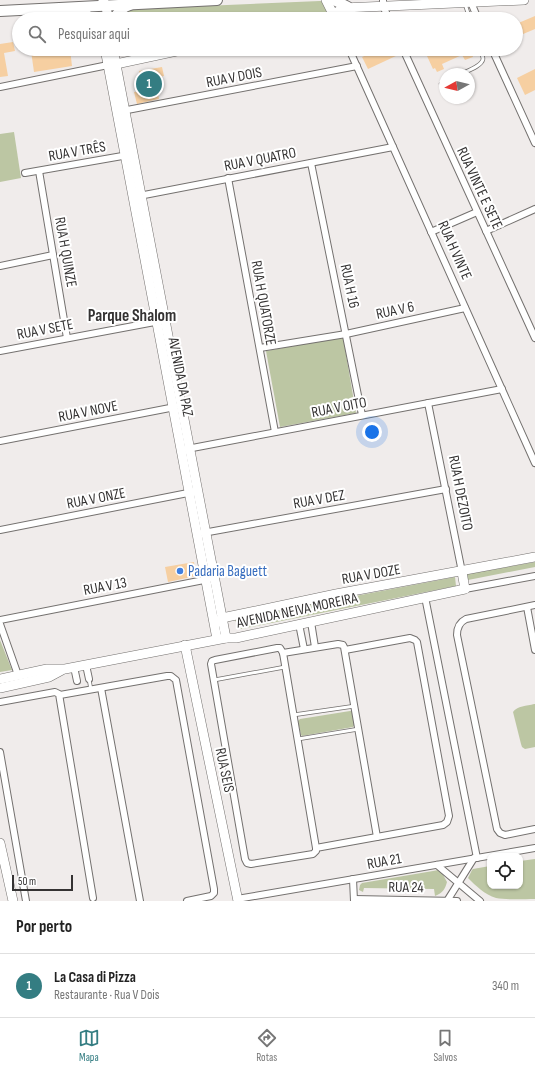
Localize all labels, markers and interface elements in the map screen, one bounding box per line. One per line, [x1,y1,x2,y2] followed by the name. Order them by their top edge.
[12,12,523,56] search box
[26,23,48,45] icon: search
[58,25,130,44] text: Pesquisar aqui
[205,63,264,92] street label: RUA V DOIS
[439,68,475,104] north arrow
[136,69,162,99] pin: 1
[47,137,107,166] street label: RUA V TRÊS
[222,143,298,176] street label: RUA V QUATRO
[452,144,507,232] street label: RUA VINTE E SETE
[50,216,81,289] street label: RUA H QUINZE
[433,218,476,283] street label: RUA H VINTE
[247,259,280,347] street label: RUA H QUATORZE
[336,262,363,310] street label: RUA H 16
[374,297,416,324] street label: RUA V 6
[88,306,176,326] district label: Parque Shalom
[15,315,75,344] street label: RUA V SETE
[163,335,198,418] street label: AVENIDA DA PAZ
[310,393,368,422] street label: RUA V OITO
[57,396,119,427] street label: RUA V NOVE
[362,422,382,442] your location
[444,454,477,532] street label: RUA H DEZOITO
[65,483,127,513] street label: RUA V ONZE
[292,486,346,513] street label: RUA V DEZ
[340,560,402,589] street label: RUA V DOZE
[188,562,267,581] place label: Padaria Baguett
[175,566,185,576] marker: Padaria Baguett
[82,573,128,600] street label: RUA V 13
[234,588,360,633] street label: AVENIDA NEIVA MOREIRA
[211,746,238,794] street label: RUA SEIS
[365,849,403,874] street label: RUA 21
[487,853,523,889] map controls
[487,853,523,889] button: locate
[12,873,73,892] scale bar
[18,875,36,888] text: 50 m
[388,878,424,897] street label: RUA 24
[16,917,72,937] text: Por perto
[54,968,136,987] text: La Casa di Pizza
[26,978,32,994] text: 1
[492,978,519,994] text: 340 m
[54,987,159,1003] text: Restaurante · Rua V Dois
[78,1027,100,1064] tab: Mapa
[256,1027,278,1064] tab: Rotas
[433,1027,457,1064] tab: Salvos

